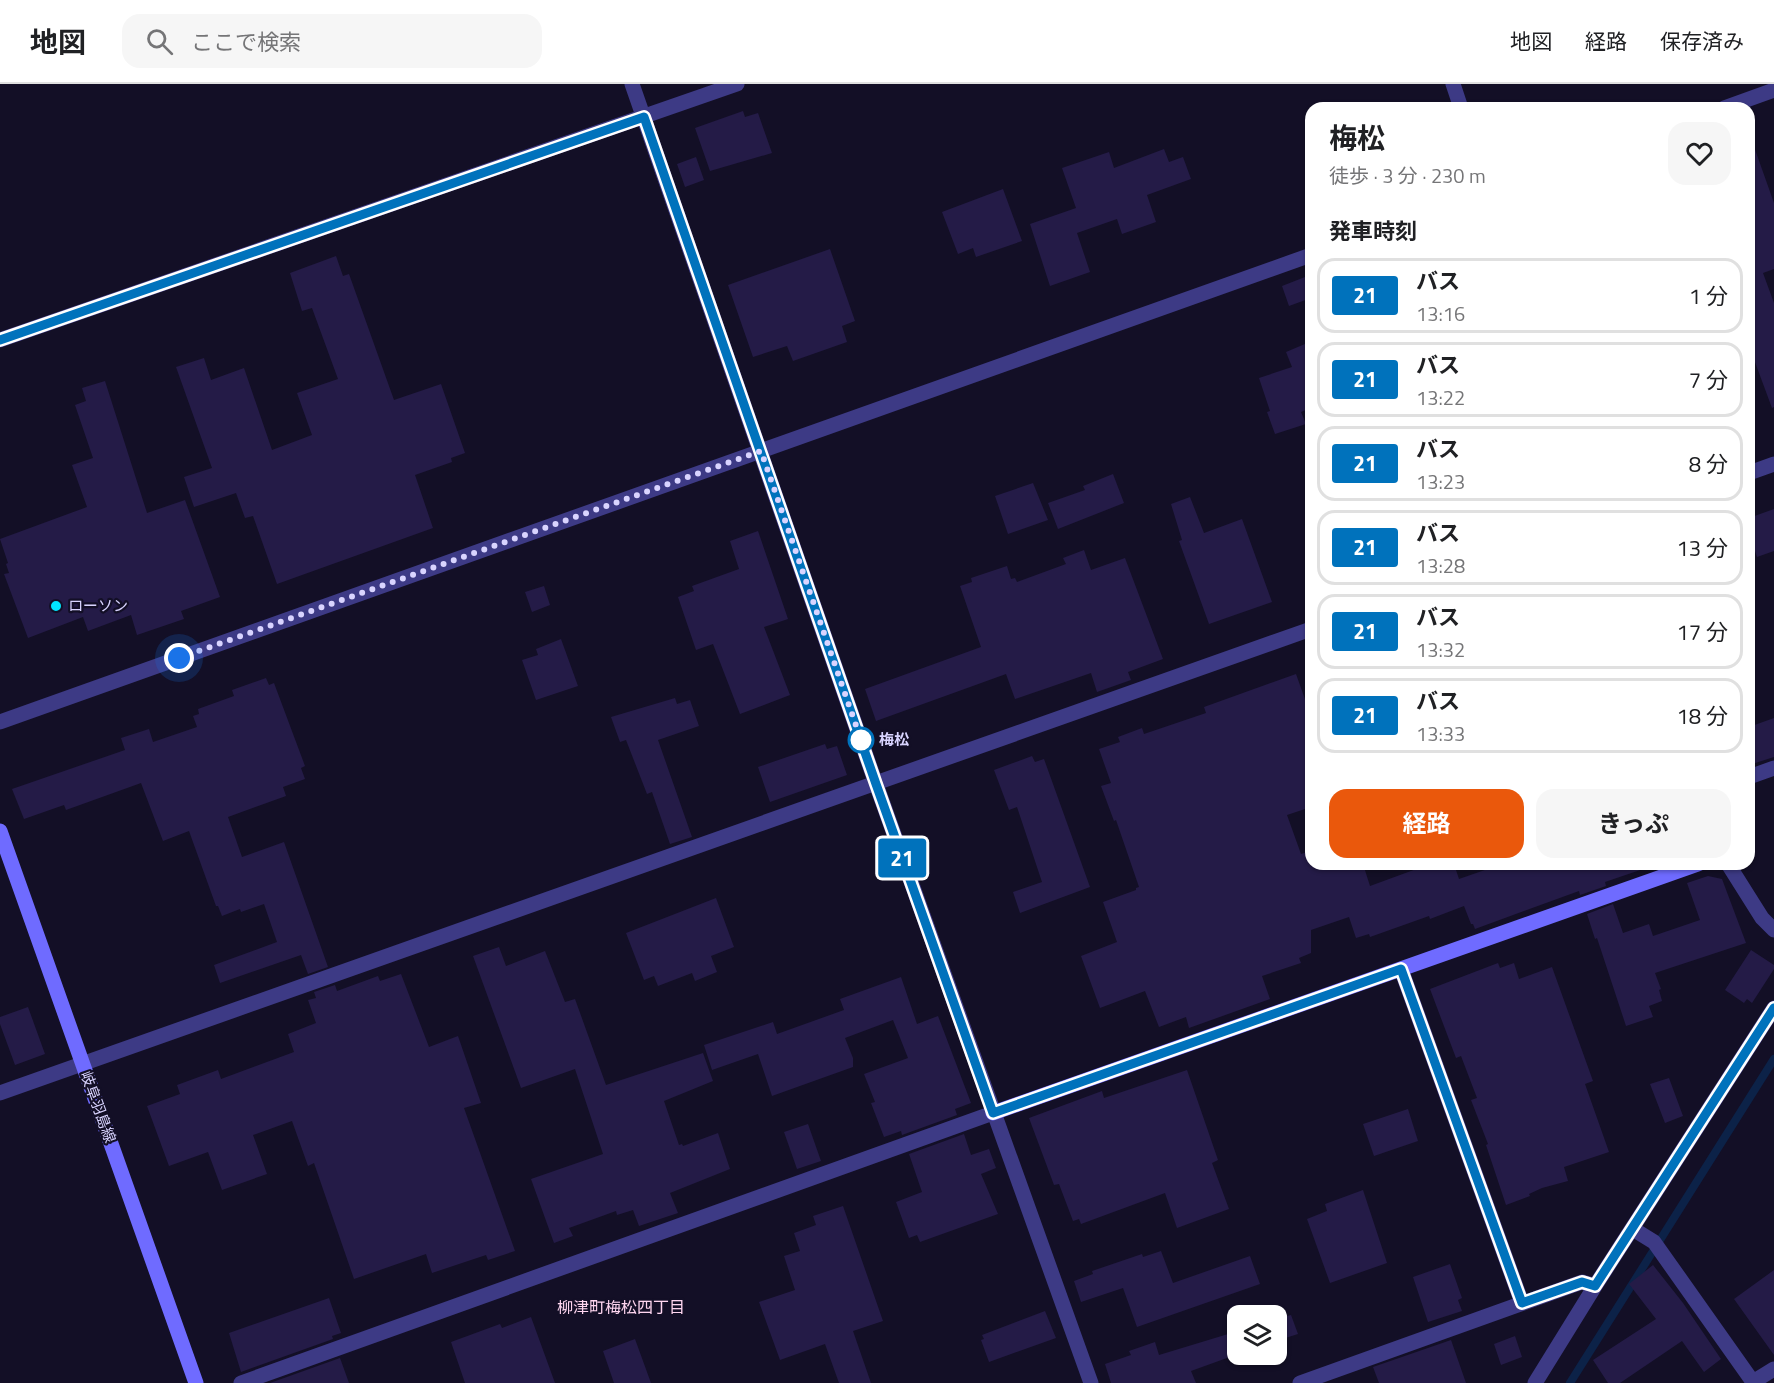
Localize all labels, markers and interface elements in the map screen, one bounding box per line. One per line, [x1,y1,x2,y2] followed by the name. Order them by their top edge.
[122,14,542,68] search box
[30,20,86,63] text: 地図
[143,25,176,58] icon: search
[191,25,301,59] text: ここで検索
[1510,25,1552,57] text: 地図
[1585,25,1627,57] text: 経路
[1660,25,1744,57] text: 保存済み
[1329,116,1385,159] text: 梅松
[1668,122,1731,185] button: heart
[1329,160,1486,191] text: 徒歩 · 3 分 · 230 m
[1329,214,1417,248] text: 発車時刻
[1416,264,1460,298] text: バス
[1353,279,1377,311] text: 21
[1689,279,1728,313] text: 1 分
[1416,298,1465,329] text: 13:16
[1416,348,1460,382] text: バス
[1353,363,1377,395] text: 21
[1689,363,1728,397] text: 7 分
[1416,382,1465,413] text: 13:22
[1416,432,1460,466] text: バス
[1353,447,1377,479] text: 21
[1689,447,1728,481] text: 8 分
[1416,466,1465,497] text: 13:23
[1416,516,1460,550] text: バス
[1353,531,1377,563] text: 21
[1677,531,1728,565] text: 13 分
[1416,550,1465,581] text: 13:28
[68,594,128,617] place label: ローソン
[49,599,63,613] marker: ローソン
[1416,600,1460,634] text: バス
[1353,615,1377,647] text: 21
[1677,615,1728,649] text: 17 分
[1416,634,1465,665] text: 13:32
[164,643,194,673] your location
[1416,684,1460,718] text: バス
[1353,699,1377,731] text: 21
[1677,699,1728,733] text: 18 分
[1416,718,1465,749] text: 13:33
[848,727,874,753] marker: 梅松
[879,728,909,751] place label: 梅松
[1329,789,1524,858] button: 経路
[1536,789,1731,858] button: きっぷ
[875,838,929,878] line badge: 21
[890,842,914,874] text: 21
[75,1068,122,1146] street label: 岐阜羽島線
[557,1295,685,1319] district label: 柳津町梅松四丁目
[1227,1305,1287,1365] map controls
[1227,1305,1287,1365] button: layers

